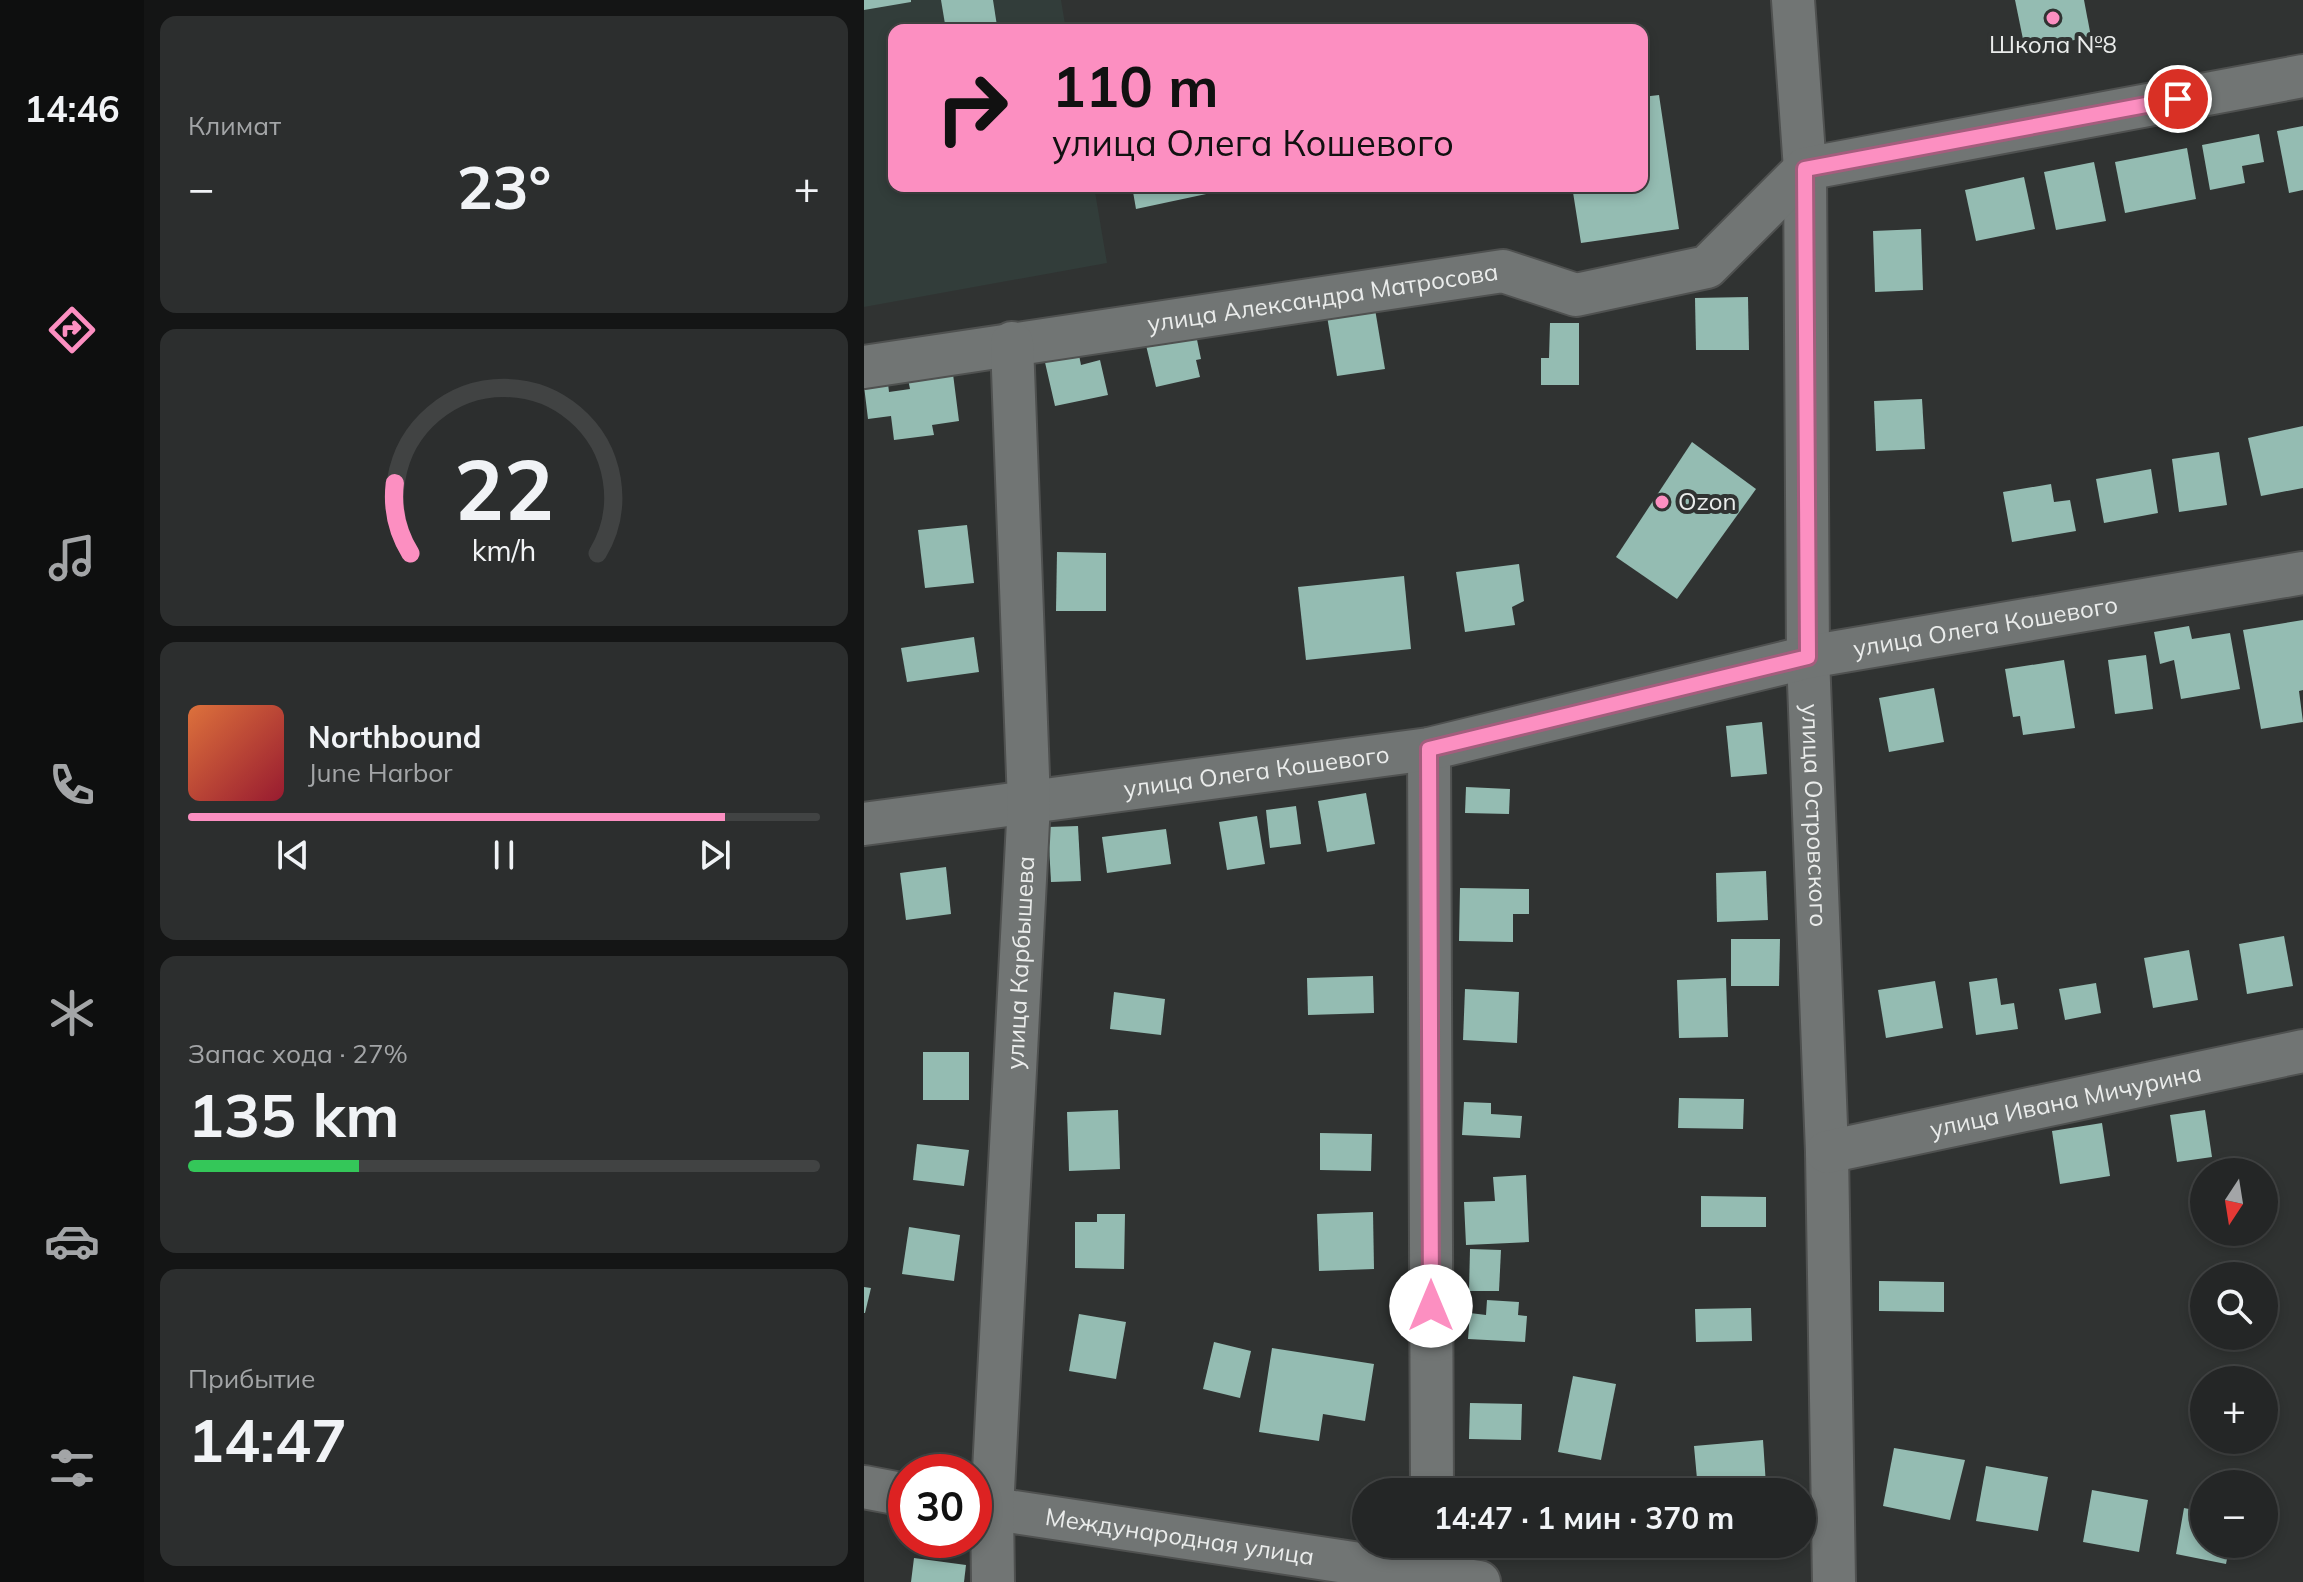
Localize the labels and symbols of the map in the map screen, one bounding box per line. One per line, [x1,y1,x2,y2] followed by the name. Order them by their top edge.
[2044,9,2062,27] marker: Школа №8
[1989,29,2117,59] place label: Школа №8
[2144,65,2212,133] pin
[1145,256,1500,338] street label: улица Александра Матросова
[1678,486,1737,516] place label: Ozon
[1653,493,1671,511] marker: Ozon
[1851,589,2120,663] street label: улица Олега Кошевого
[1796,703,1834,928] street label: улица Островского
[1122,738,1391,803] street label: улица Олега Кошевого
[999,855,1040,1070] street label: улица Карбышева
[1927,1057,2204,1144] street label: улица Ивана Мичурина
[2190,1158,2278,1246] north arrow
[1389,1264,1473,1348] position arrow
[888,1454,992,1558] speed limit sign: 30
[1043,1501,1316,1571] street label: Международная улица

